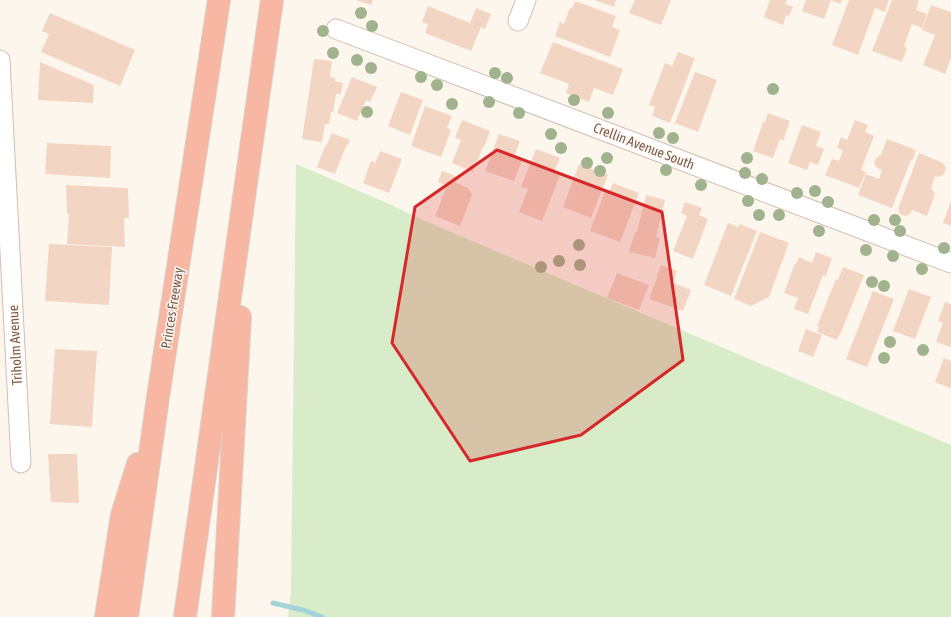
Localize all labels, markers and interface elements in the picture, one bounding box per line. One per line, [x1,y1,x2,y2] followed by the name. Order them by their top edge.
[591,119,697,173] street label: Crellin Avenue South
[158,266,186,350] street label: Princes Freeway
[5,304,25,386] street label: Triholm Avenue

